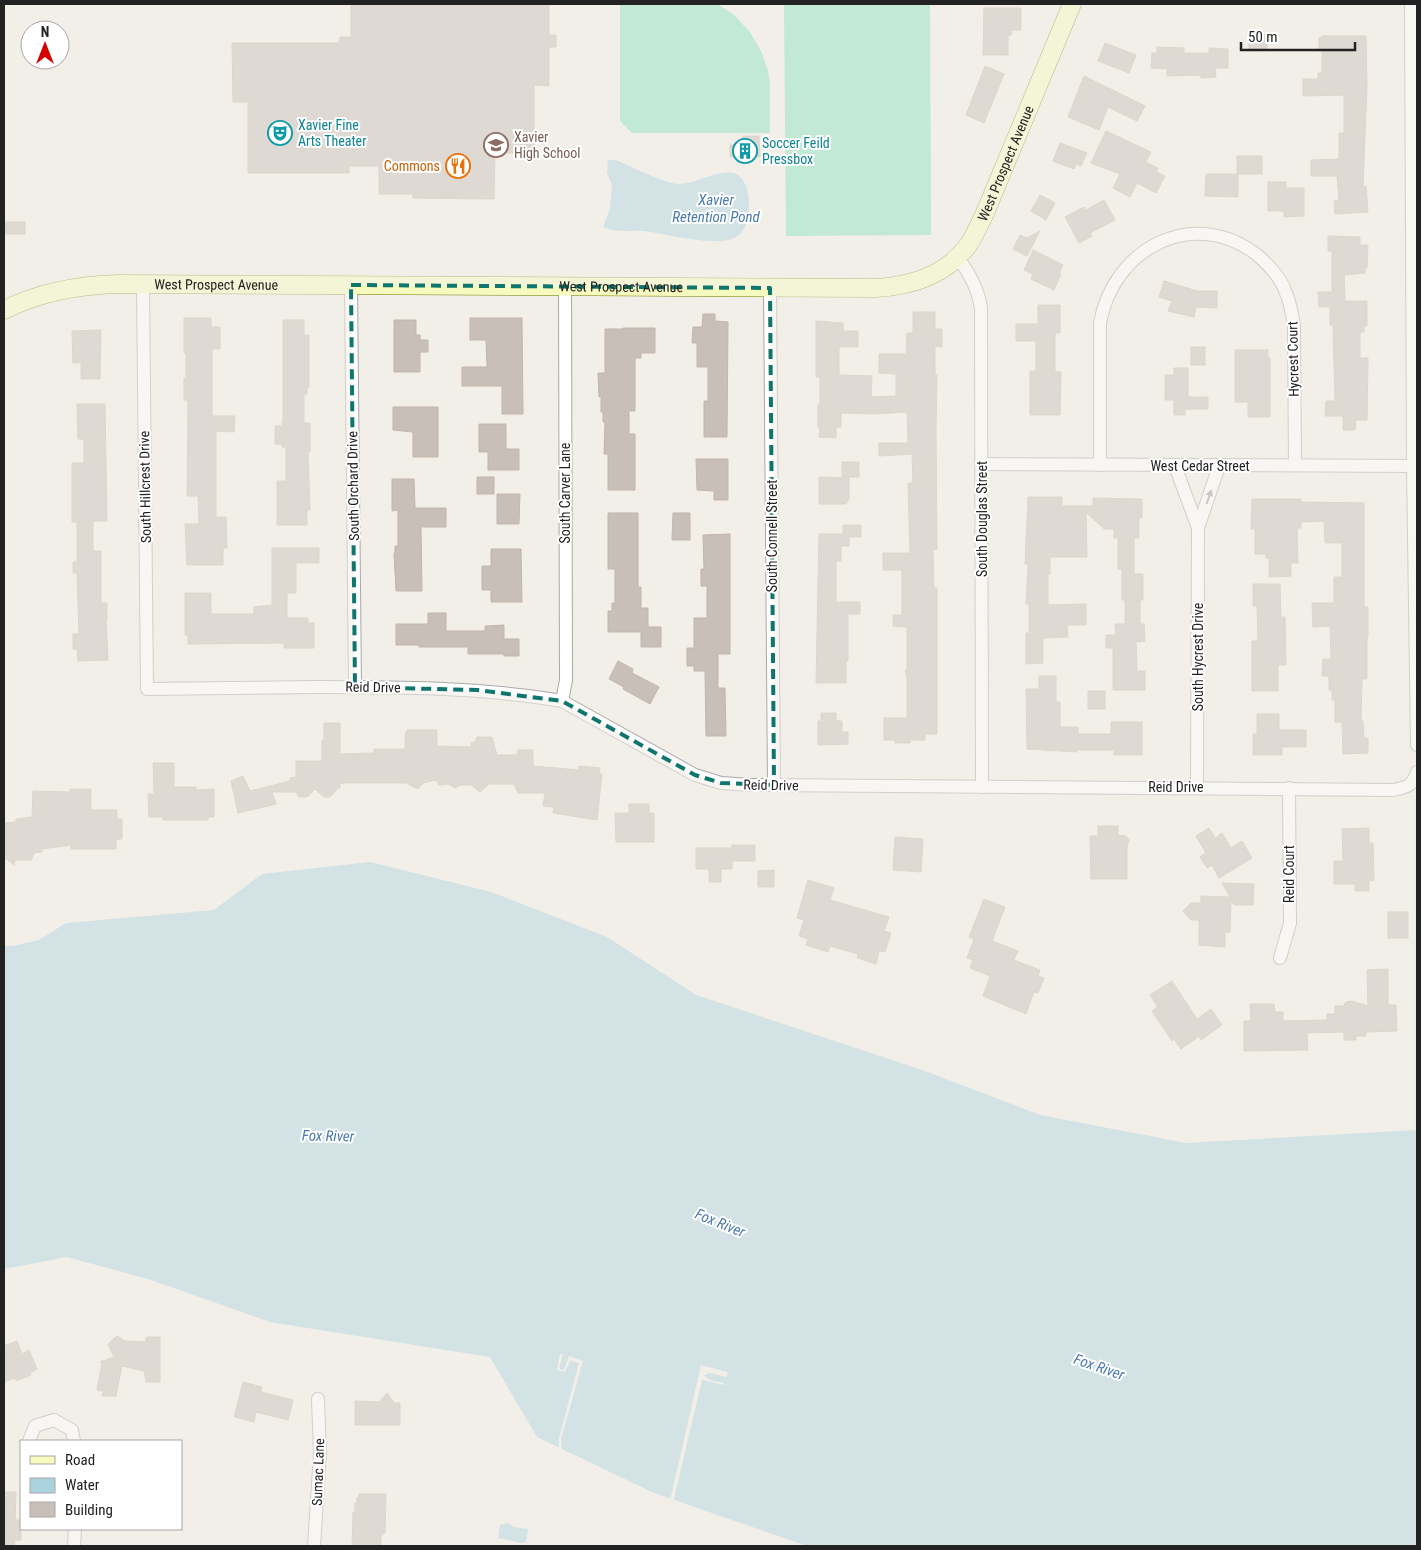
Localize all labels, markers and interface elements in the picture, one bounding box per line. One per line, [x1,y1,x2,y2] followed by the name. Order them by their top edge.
[20,20,70,70] north arrow
[1241,20,1355,52] scale bar
[41,24,49,40] text: N
[1248,28,1278,46] text: 50 m
[974,103,1037,224] street label: West Prospect Avenue
[298,117,366,149] place label: Xavier Fine Arts Theater
[267,120,293,146] theatre icon: Xavier Fine Arts Theater
[514,129,581,161] place label: Xavier High School
[483,132,509,158] school or university icon: Xavier High School
[762,135,830,167] place label: Soccer Feild Pressbox
[732,138,758,164] building icon: Soccer Feild Pressbox
[445,153,471,179] restaurant icon: Commons
[384,158,440,174] place label: Commons
[672,191,761,226] water label: Xavier Retention Pond
[154,276,278,293] street label: West Prospect Avenue
[559,278,683,295] street label: West Prospect Avenue
[1284,321,1302,397] street label: Hycrest Court
[136,430,154,543] street label: South Hillcrest Drive
[344,430,362,541] street label: South Orchard Drive
[557,442,573,543] street label: South Carver Lane
[1150,458,1250,474] street label: West Cedar Street
[974,461,990,577] street label: South Douglas Street
[764,480,780,592] street label: South Connell Street
[1205,489,1213,504] one-way arrow
[1190,602,1206,711] street label: South Hycrest Drive
[345,679,401,695] street label: Reid Drive
[743,777,799,793] street label: Reid Drive
[1148,779,1204,795] street label: Reid Drive
[1281,845,1297,903] street label: Reid Court
[302,1127,355,1145] water label: Fox River
[692,1205,748,1241] water label: Fox River
[1071,1350,1127,1384] water label: Fox River
[309,1437,327,1506] street label: Sumac Lane
[20,1440,182,1530] legend
[65,1451,95,1469] text: Road
[65,1476,100,1494] text: Water
[65,1501,113,1519] text: Building

